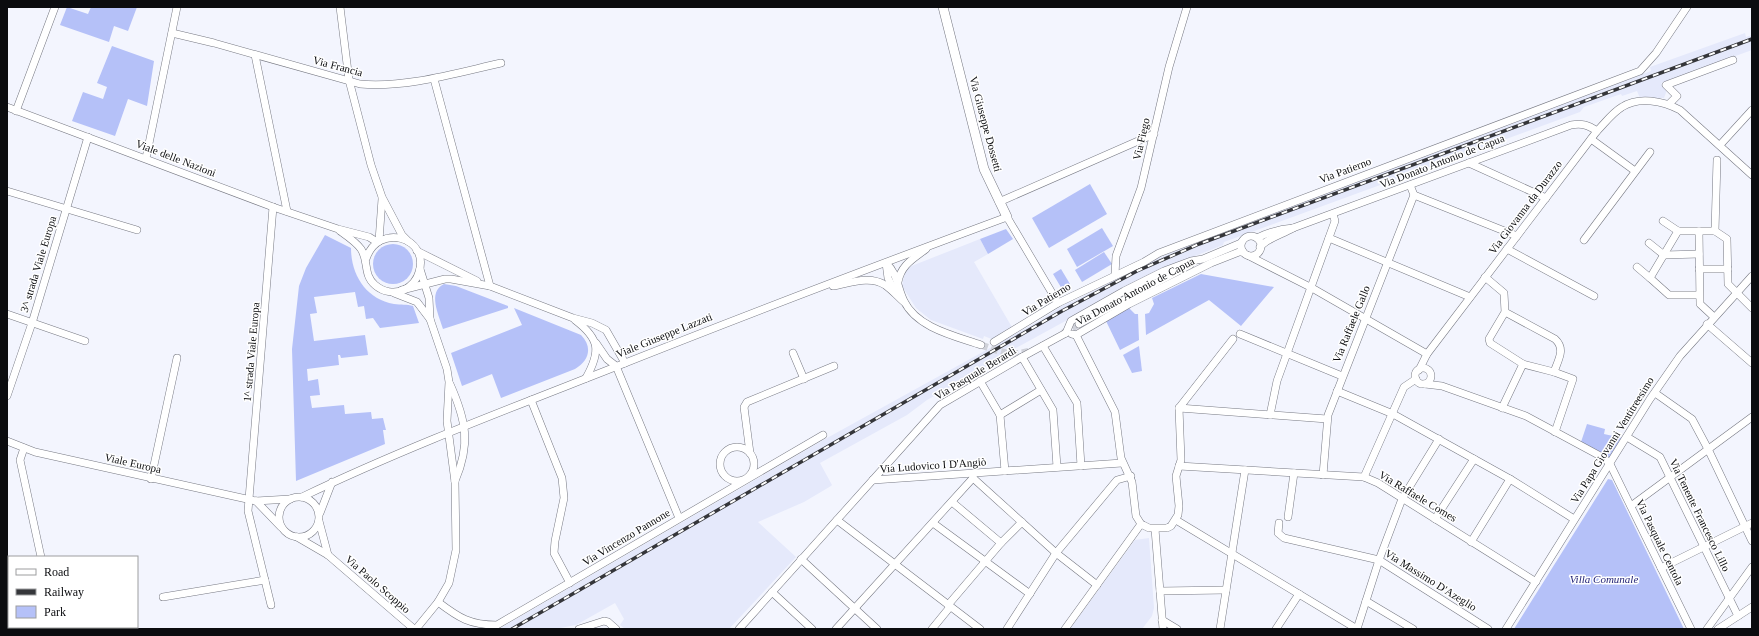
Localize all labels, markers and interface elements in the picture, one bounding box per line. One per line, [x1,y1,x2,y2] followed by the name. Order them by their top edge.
[312,54,364,78] street label: Via Francia
[967,75,1005,173] street label: Via Giuseppe Dossetti
[1130,116,1152,161] street label: Via Fiego
[1378,132,1506,190] street label: Via Donato Antonio de Capua
[134,137,218,179] street label: Viale delle Nazioni
[1317,154,1373,185] street label: Via Patierno
[1486,158,1564,256] street label: Via Giovanna da Durazzo
[18,214,58,314] street label: 3^ strada Viale Europa
[1074,255,1196,327] street label: Via Donato Antonio de Capua
[1019,280,1073,318] street label: Via Patierno
[1330,283,1372,364] street label: Via Raffaele Gallo
[241,302,261,402] street label: 1^ strada Viale Europa
[614,310,714,360] street label: Viale Giuseppe Lazzati
[932,344,1018,402] street label: Via Pasquale Berardi
[1568,374,1656,505] street label: Via Papa Giovanni Ventitreesimo
[104,451,163,475] street label: Viale Europa
[879,455,987,475] street label: Via Ludovico I D'Angiò
[1667,457,1733,574] street label: Via Tenente Francesco Lillo
[1377,468,1459,524] street label: Via Raffaele Comes
[1634,497,1686,587] street label: Via Pasquale Centola
[580,506,672,568] street label: Via Vincenzo Pannone
[1383,547,1479,613] street label: Via Massimo D'Azeglio
[343,553,413,616] street label: Via Paolo Scoppio
[8,556,138,628] legend
[44,565,69,579] text: Road
[1570,573,1638,585] park label: Villa Comunale
[44,585,84,599] text: Railway
[44,605,66,619] text: Park

